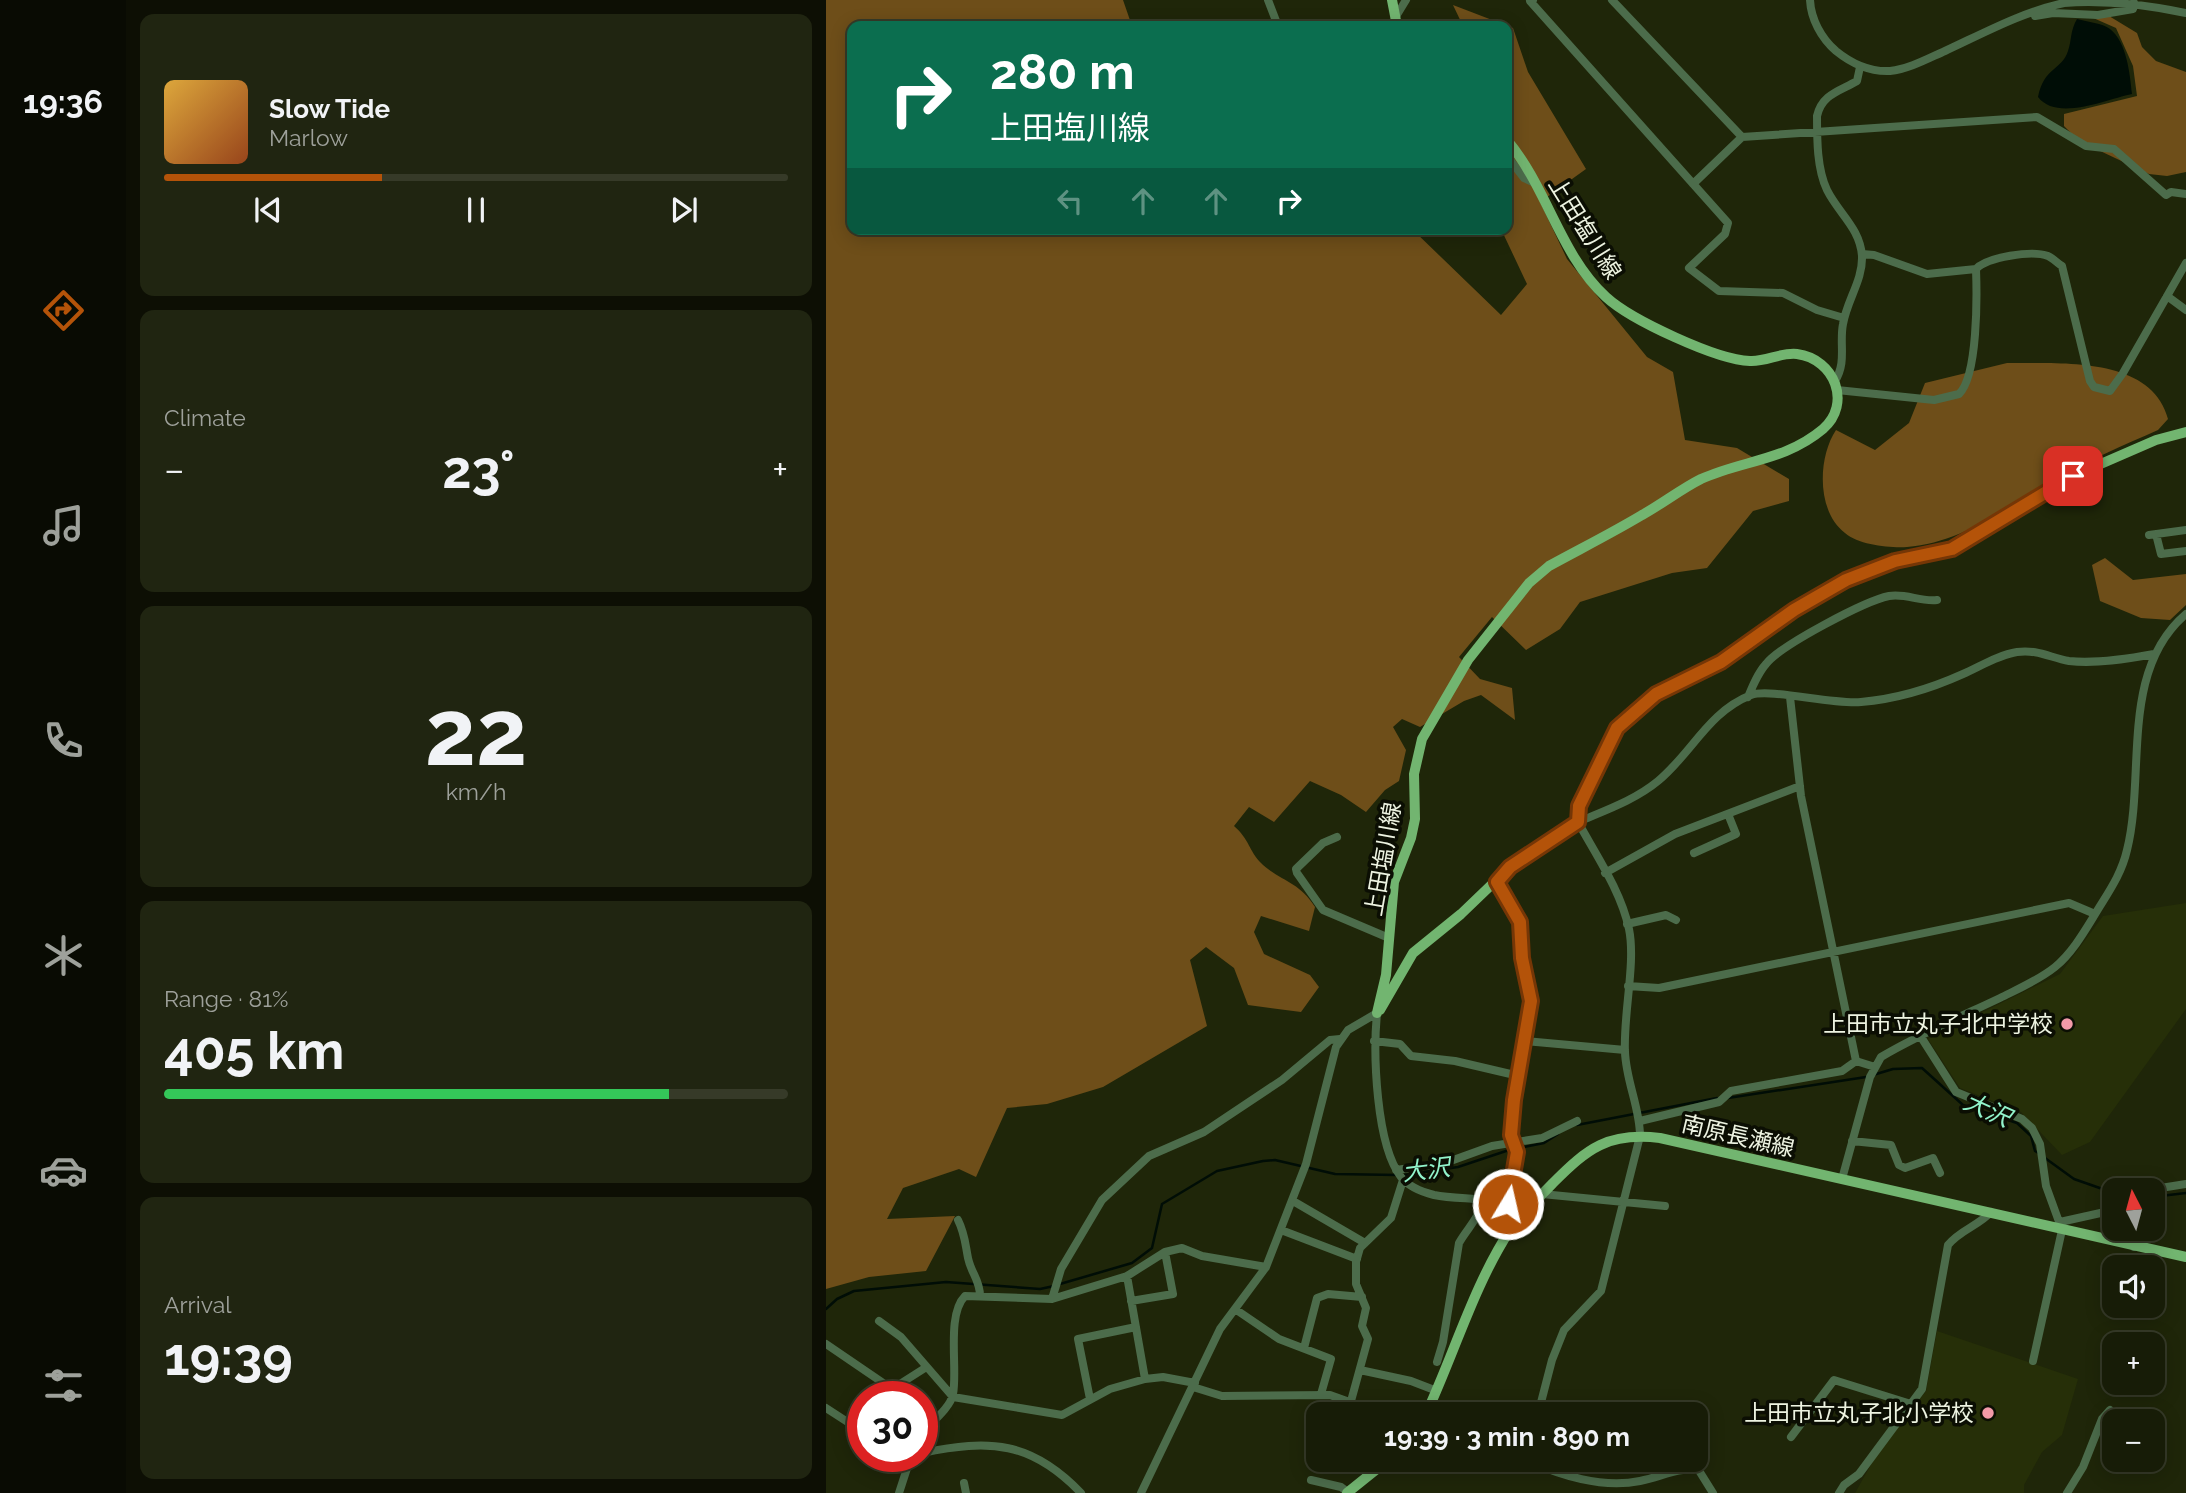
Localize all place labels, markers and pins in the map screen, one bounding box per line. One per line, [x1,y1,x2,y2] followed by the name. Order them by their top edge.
[2043,446,2103,506] pin
[1823,1010,2053,1037] place label: 上田市立丸子北中学校
[2059,1016,2075,1032] marker: 上田市立丸子北中学校
[1744,1399,1974,1426] place label: 上田市立丸子北小学校
[1980,1405,1996,1421] marker: 上田市立丸子北小学校

